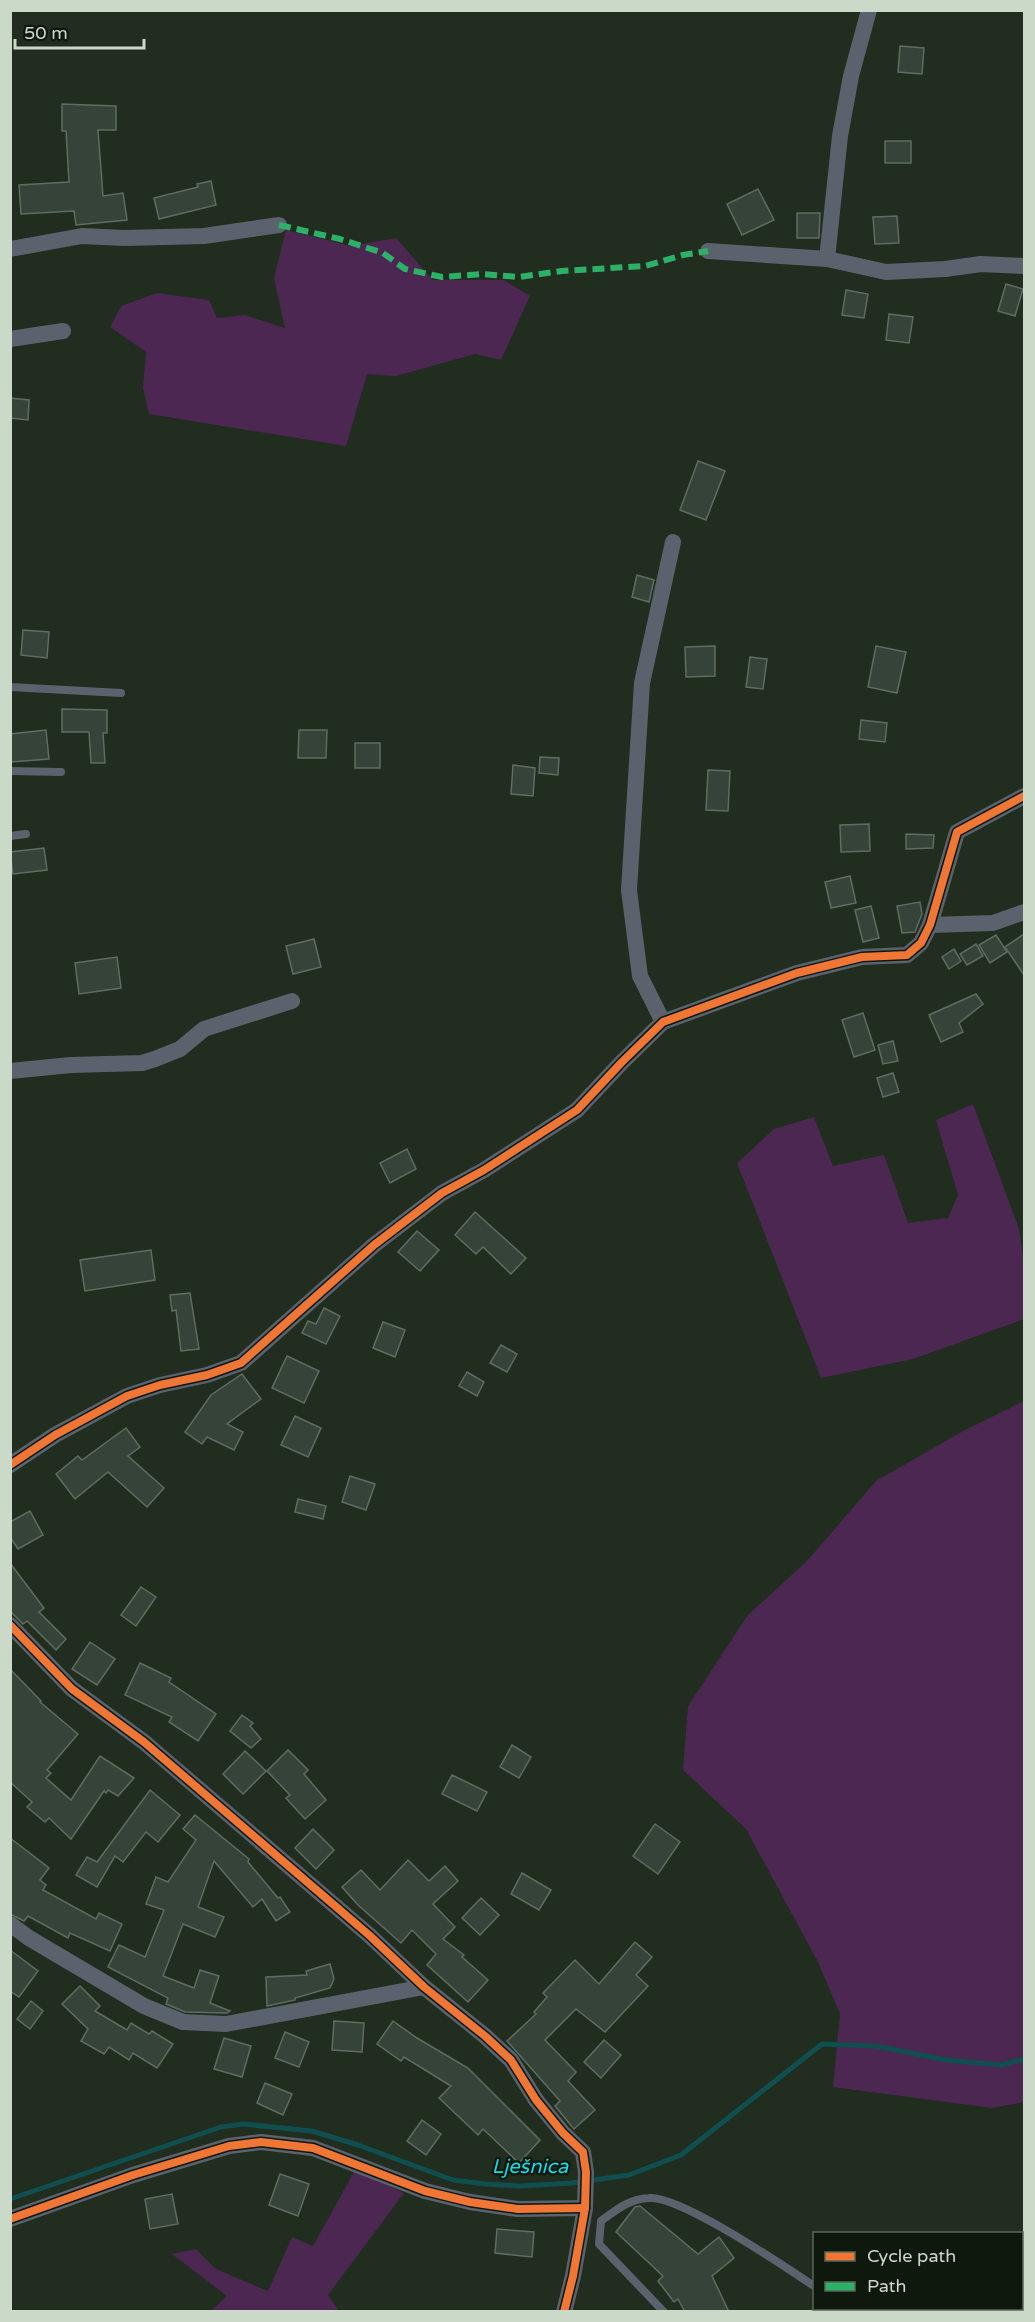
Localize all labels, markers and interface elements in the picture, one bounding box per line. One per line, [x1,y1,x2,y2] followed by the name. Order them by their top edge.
[15,12,144,50] scale bar
[24,22,68,44] text: 50 m
[492,2155,569,2179] water label: Lješnica
[813,2232,1023,2310] legend
[867,2245,956,2267] text: Cycle path
[867,2275,906,2297] text: Path

